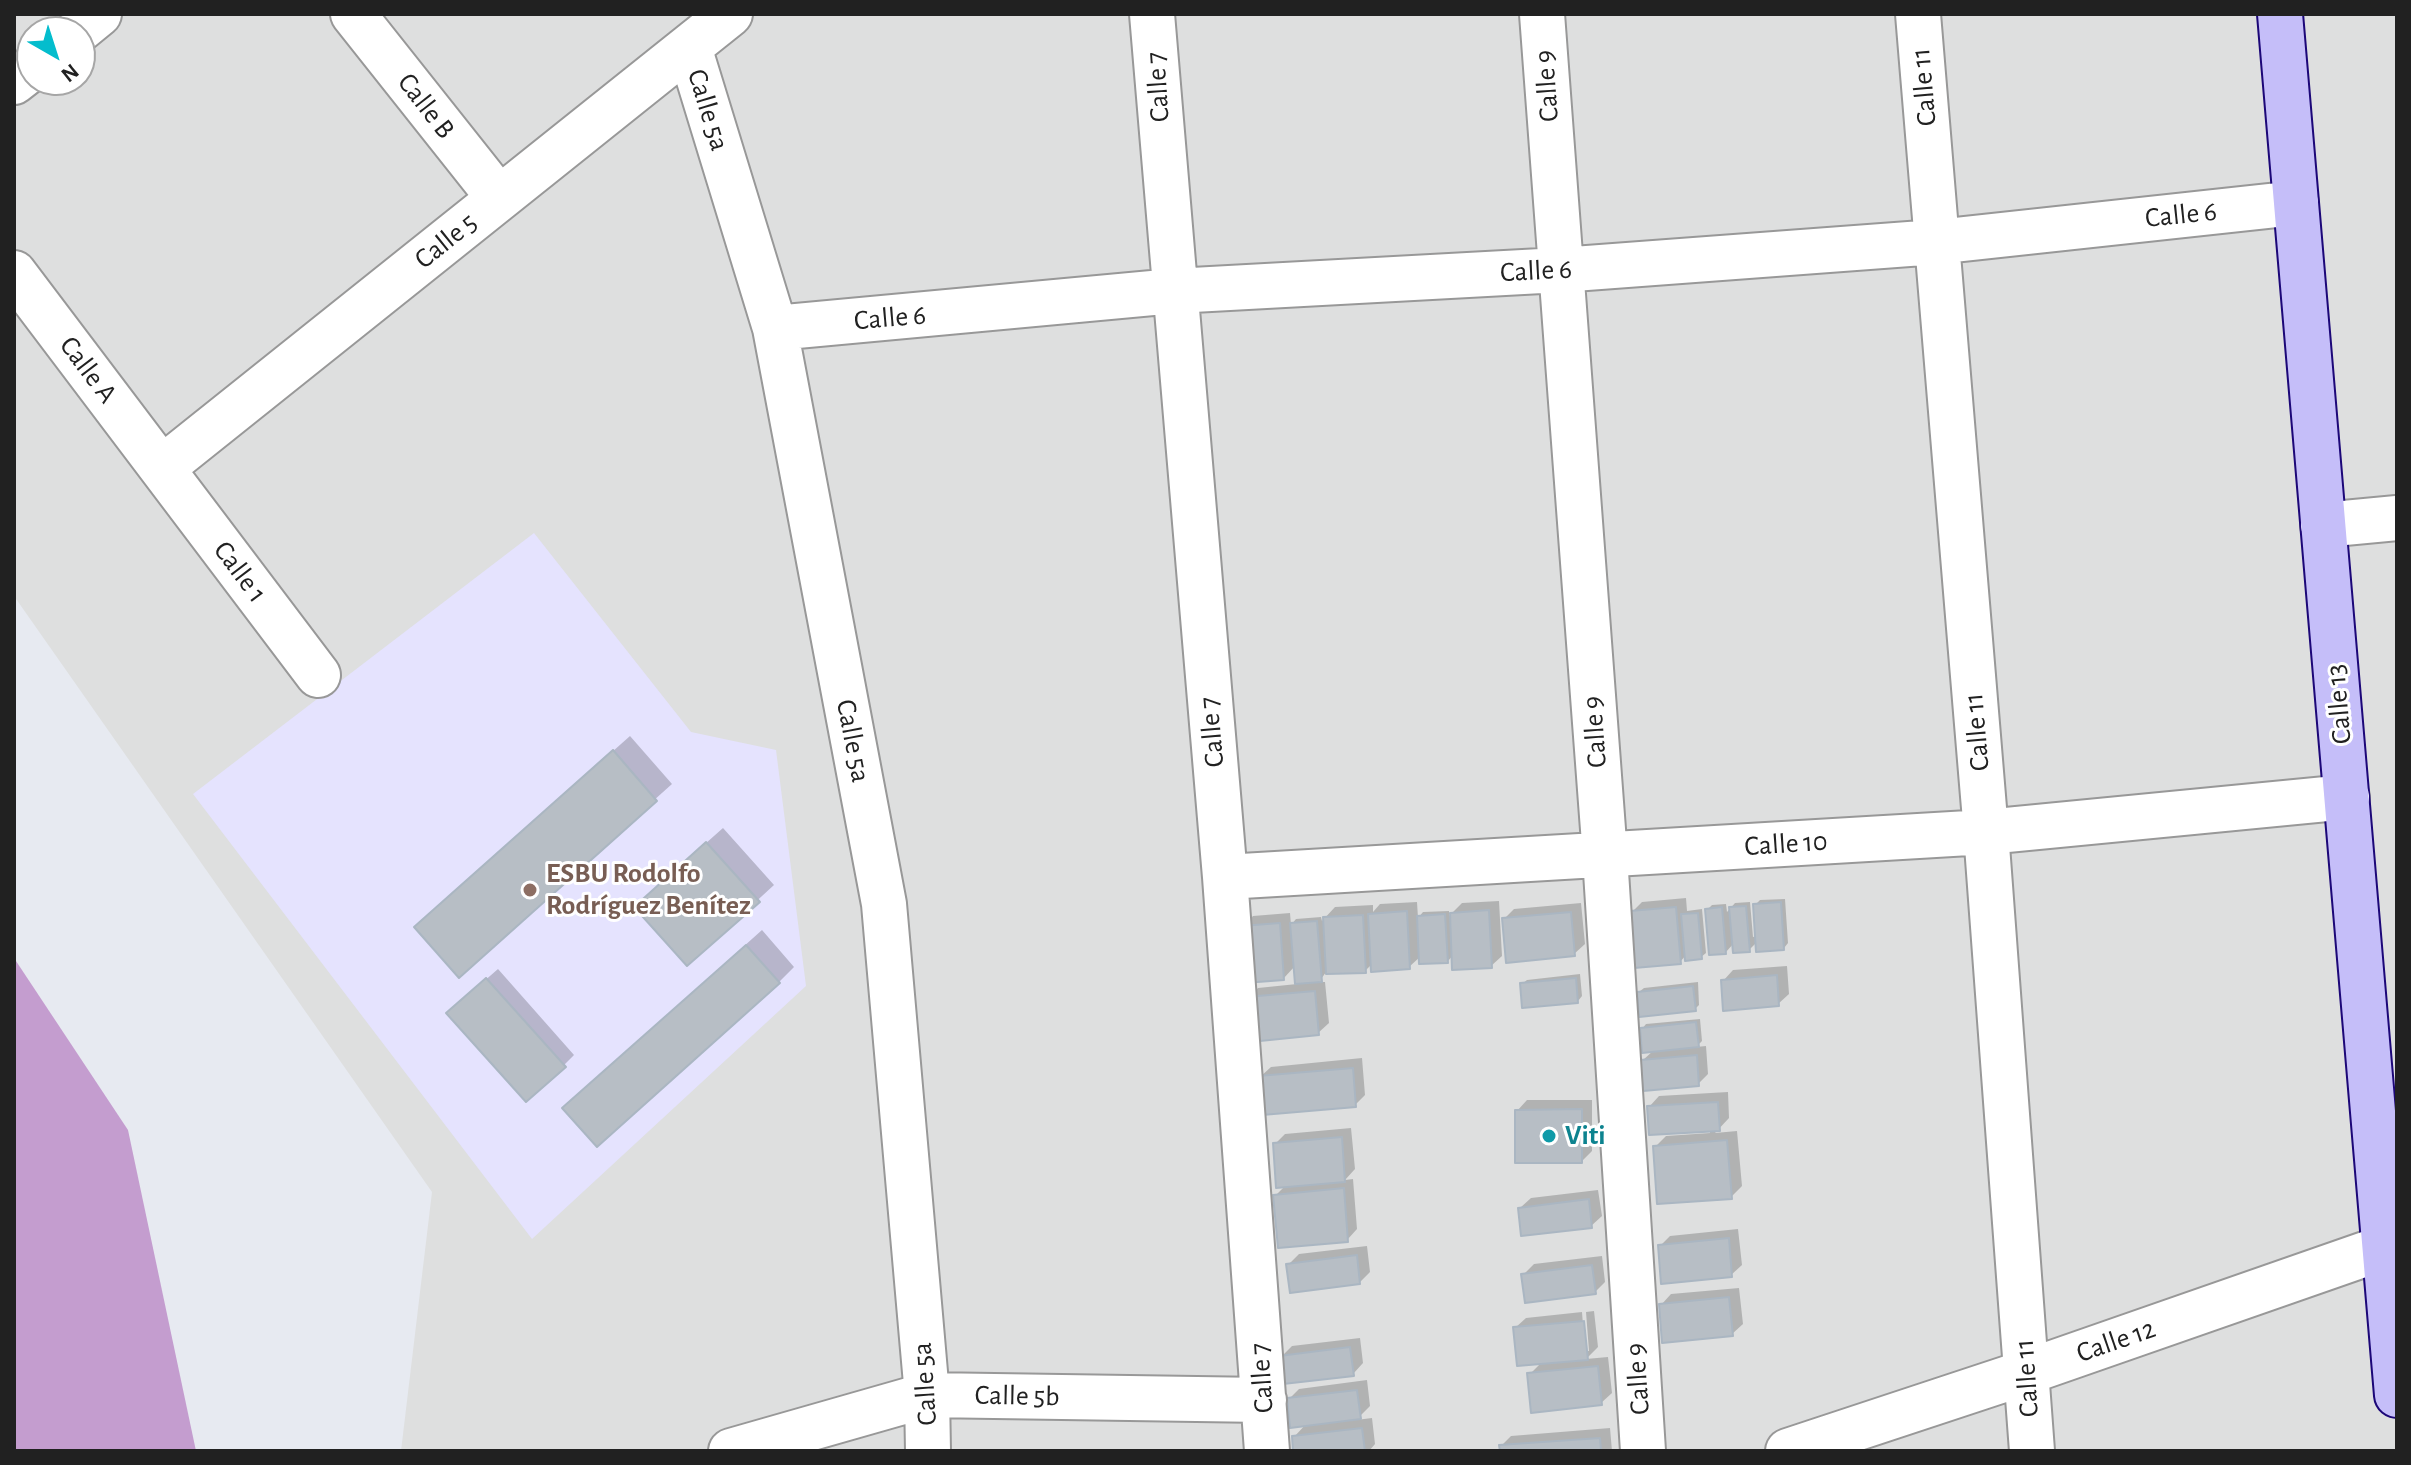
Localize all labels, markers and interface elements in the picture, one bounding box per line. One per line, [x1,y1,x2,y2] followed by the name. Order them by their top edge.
[16,16,96,96] north arrow
[1904,47,1944,127] street label: Calle 11
[1528,49,1566,123] street label: Calle 9
[1139,51,1177,123] street label: Calle 7
[57,60,83,86] text: N
[680,65,736,155] street label: Calle 5a
[390,67,462,145] street label: Calle B
[2143,195,2219,235] street label: Calle 6
[408,206,484,276] street label: Calle 5
[1499,252,1573,290] street label: Calle 6
[853,298,927,338] street label: Calle 6
[52,330,124,410] street label: Calle A
[206,535,274,609] street label: Calle 1
[2319,663,2359,745] street label: Calle 13
[1957,692,1997,772] street label: Calle 11
[1192,695,1232,769] street label: Calle 7
[1576,695,1614,769] street label: Calle 9
[829,697,877,785] street label: Calle 5a
[1743,824,1829,864] street label: Calle 10
[546,857,751,923] place label: ESBU Rodolfo Rodríguez Benítez
[521,881,539,899] marker: ESBU Rodolfo Rodríguez Benítez
[1565,1119,1606,1153] place label: Viti
[1540,1127,1558,1145] marker: Viti
[2072,1312,2160,1370] street label: Calle 12
[2008,1338,2046,1418] street label: Calle 11
[905,1341,945,1427] street label: Calle 5a
[1243,1342,1281,1414] street label: Calle 7
[1619,1342,1657,1416] street label: Calle 9
[974,1378,1060,1414] street label: Calle 5b

